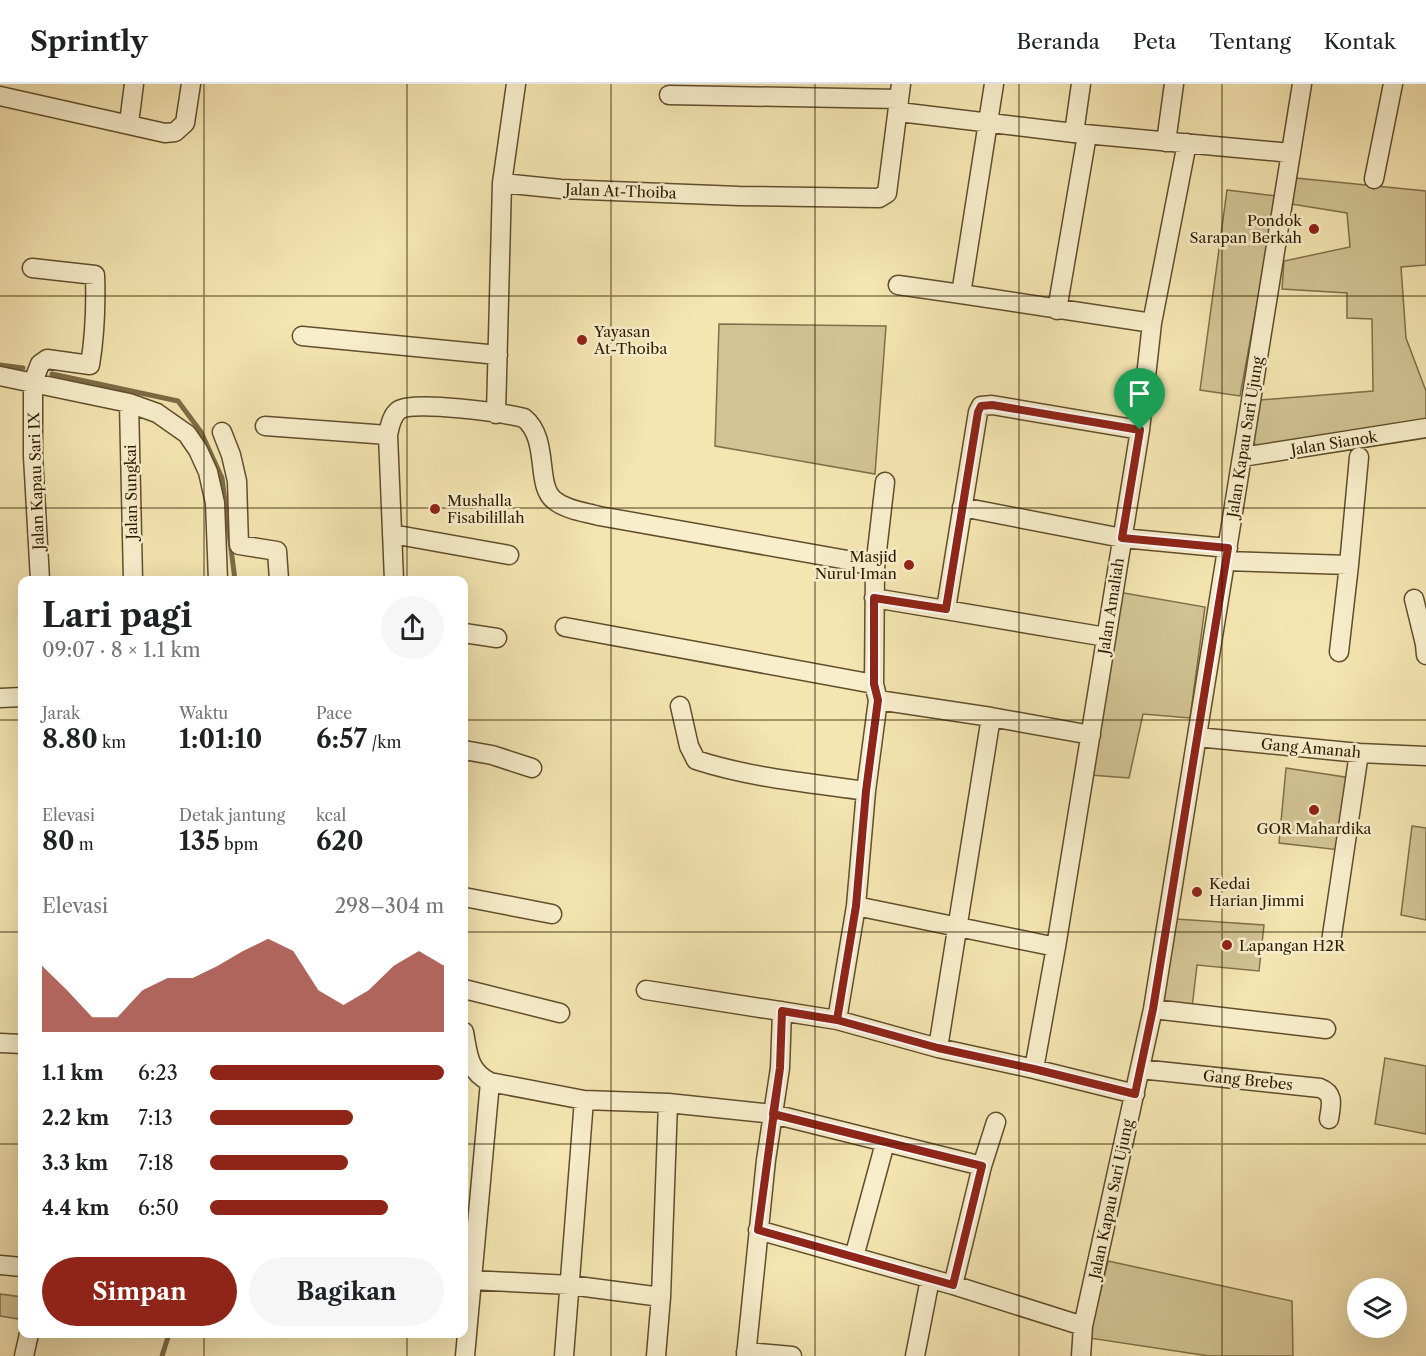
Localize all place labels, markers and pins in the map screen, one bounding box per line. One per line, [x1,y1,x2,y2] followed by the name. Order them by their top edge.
[1190,211,1303,247] place label: Pondok Sarapan Berkah
[1307,222,1321,236] marker: Pondok Sarapan Berkah
[593,322,667,358] place label: Yayasan At-Thoiba
[575,333,589,347] marker: Yayasan At-Thoiba
[1114,368,1165,430] pin
[447,491,525,527] place label: Mushalla Fisabilillah
[428,502,442,516] marker: Mushalla Fisabilillah
[815,547,898,583] place label: Masjid Nurul Iman
[902,558,916,572] marker: Masjid Nurul Iman
[1307,803,1321,817] marker: GOR Mahardika
[1256,819,1372,838] place label: GOR Mahardika
[1209,874,1305,910] place label: Kedai Harian Jimmi
[1190,885,1204,899] marker: Kedai Harian Jimmi
[1239,936,1346,955] place label: Lapangan H2R
[1220,938,1234,952] marker: Lapangan H2R

